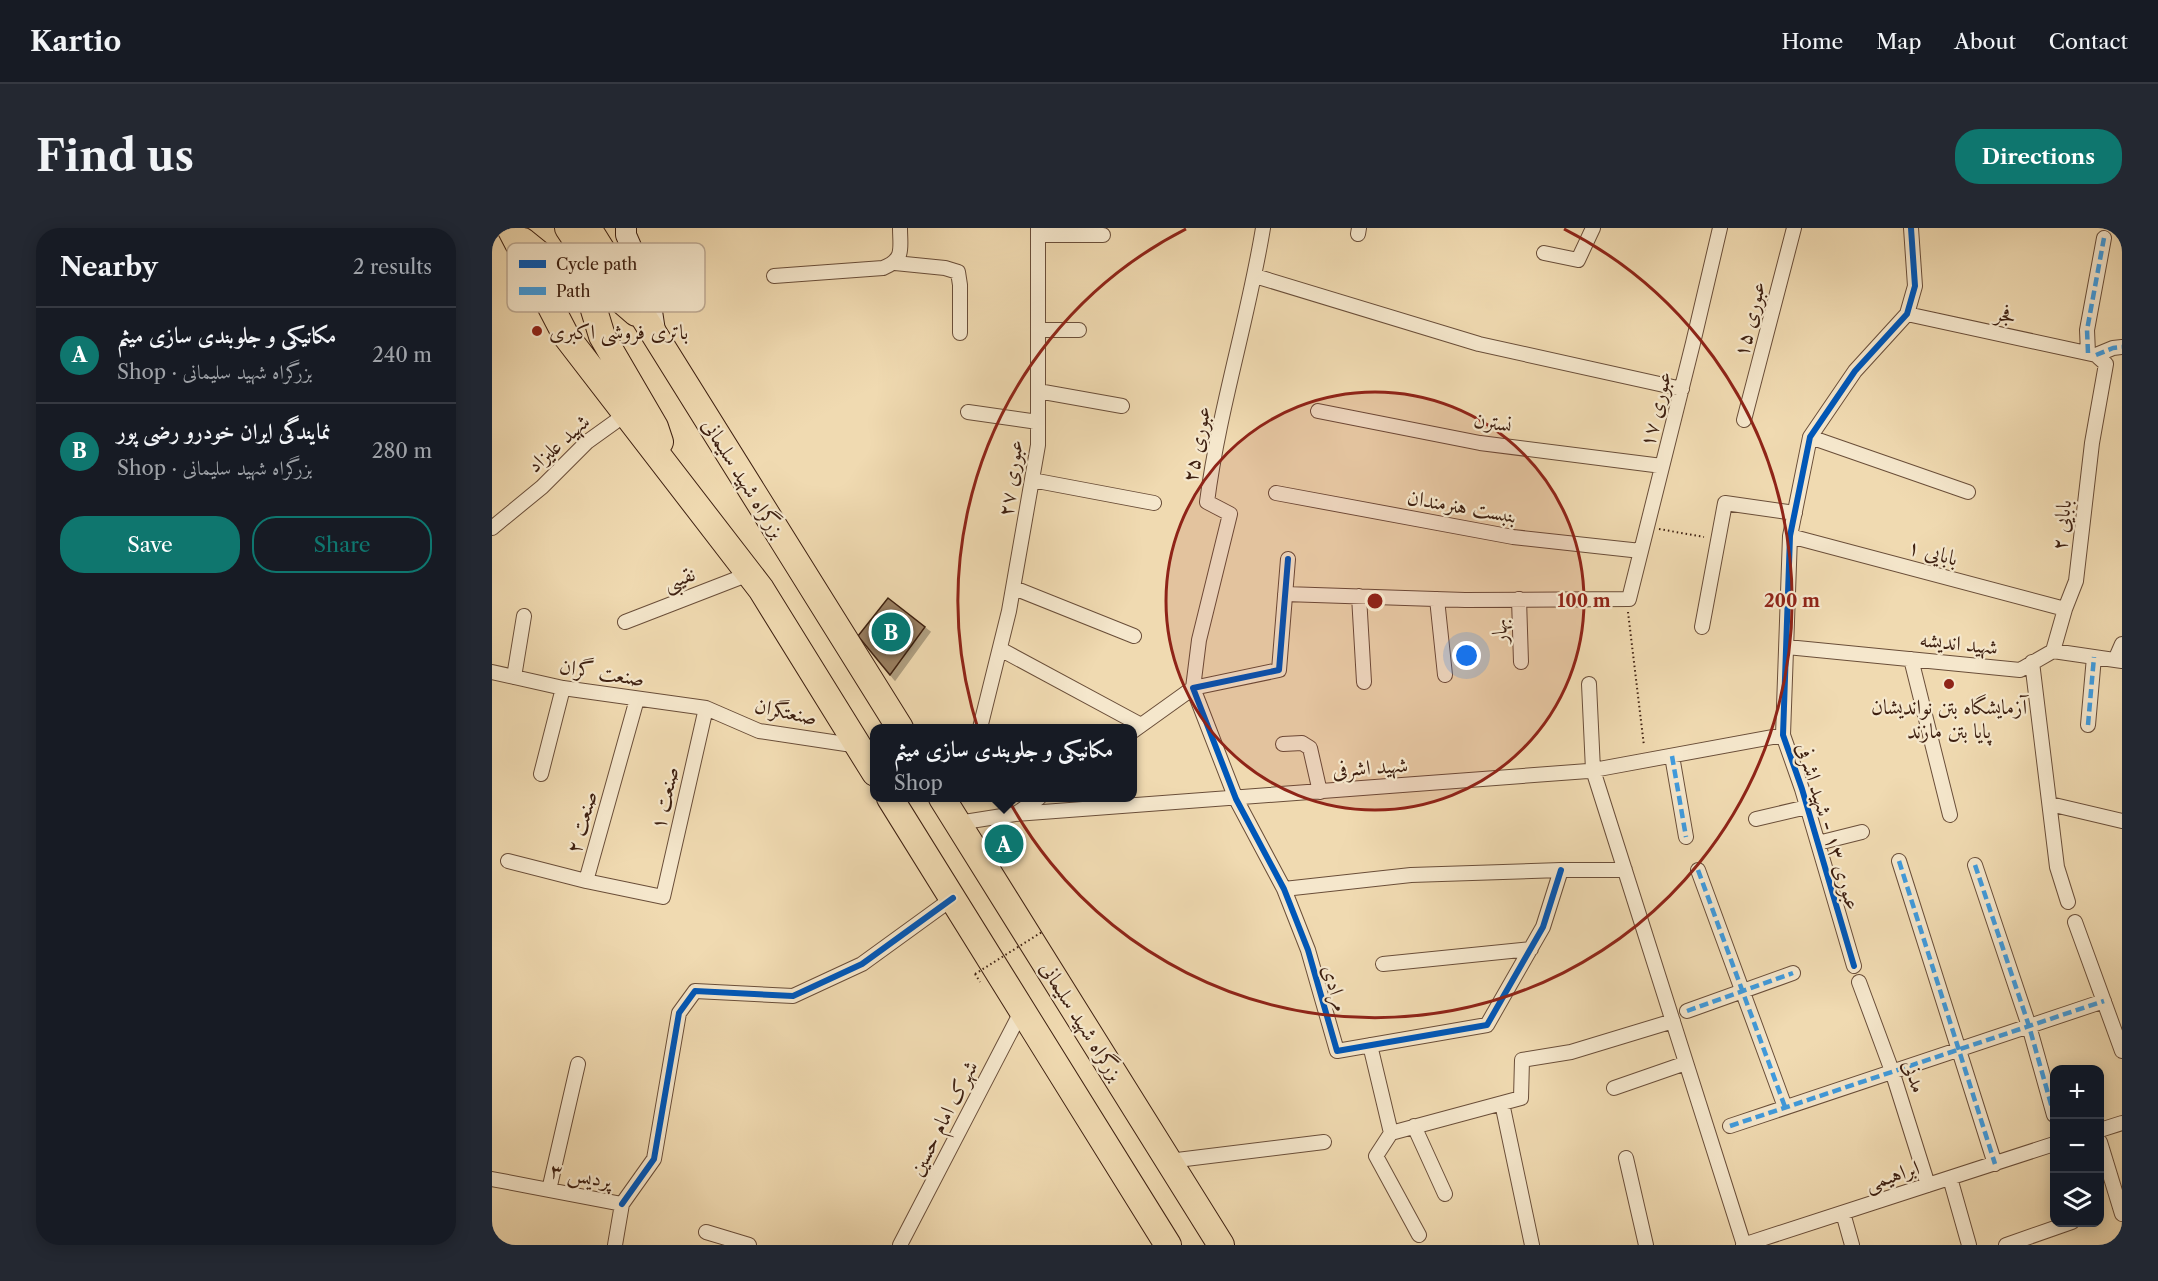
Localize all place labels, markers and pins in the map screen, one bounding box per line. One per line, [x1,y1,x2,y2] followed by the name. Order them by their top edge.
[549,319,688,347] place label: باتری فروشی اکبری
[530,324,544,338] marker: باتری فروشی اکبری
[1365,591,1385,611] centre of rings
[872,610,910,654] pin: B
[1942,677,1956,691] marker: آزمایشگاه بتن نواندیشان پایا بتن مازند
[1871,694,2029,746] place label: آزمایشگاه بتن نواندیشان پایا بتن مازند
[984,822,1024,866] pin: A

